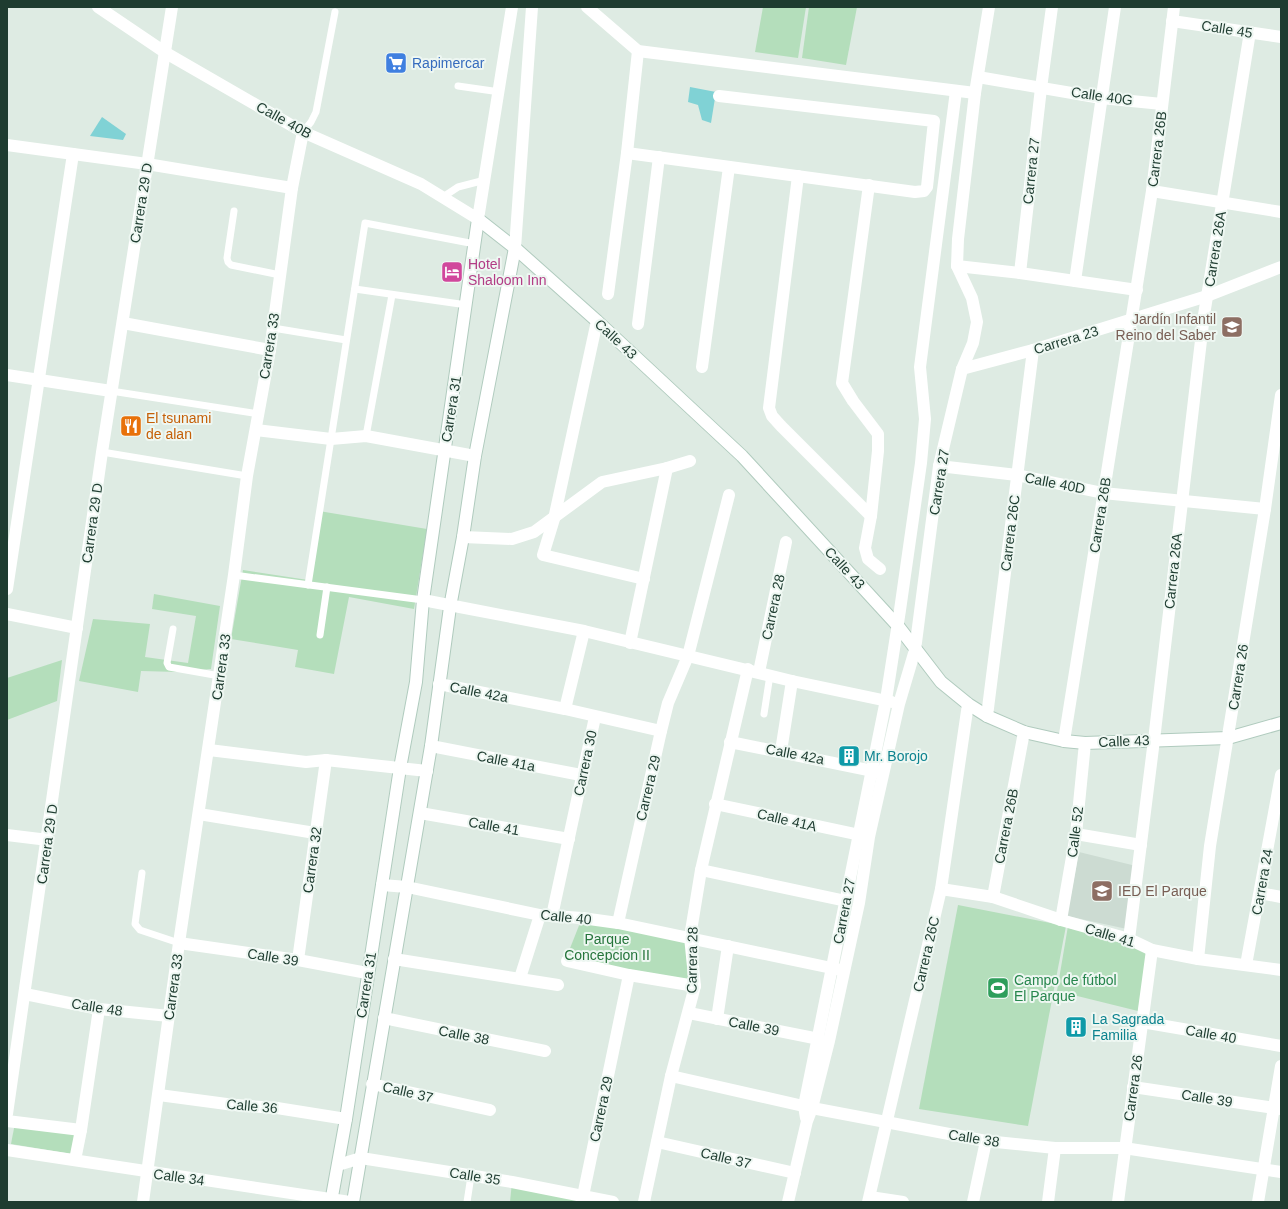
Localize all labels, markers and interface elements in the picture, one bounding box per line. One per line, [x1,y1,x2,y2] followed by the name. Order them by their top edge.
[1200,17,1254,41] street label: Calle 45
[383,50,409,76] supermarket icon: Rapimercar
[412,55,485,71] place label: Rapimercar
[1070,84,1134,108] street label: Calle 40G
[254,98,314,142] street label: Calle 40B
[1144,110,1170,188] street label: Carrera 26B
[1020,137,1042,205] street label: Carrera 27
[127,162,155,244] street label: Carrera 29 D
[1201,209,1229,288] street label: Carrera 26A
[468,256,547,288] place label: Hotel Shaloom Inn
[439,259,465,285] hotel icon: Hotel Shaloom Inn
[256,311,282,380] street label: Carrera 33
[1116,311,1216,343] place label: Jardín Infantil Reino del Saber
[1219,314,1245,340] school or university icon: Jardín Infantil Reino del Saber
[592,316,640,363] street label: Calle 43
[1032,323,1101,357] street label: Carrera 23
[438,374,464,443] street label: Carrera 31
[146,410,211,442] place label: El tsunami de alan
[118,413,144,439] restaurant icon: El tsunami de alan
[926,447,952,516] street label: Carrera 27
[1023,469,1087,497] street label: Calle 40D
[1086,476,1114,554] street label: Carrera 26B
[78,482,106,564] street label: Carrera 29 D
[997,494,1023,572] street label: Carrera 26C
[1161,532,1185,610] street label: Carrera 26A
[822,544,869,592] street label: Calle 43
[758,572,788,641] street label: Carrera 28
[208,633,234,701] street label: Carrera 33
[1225,642,1251,711] street label: Carrera 26
[448,679,510,706] street label: Calle 42a
[570,728,600,797] street label: Carrera 30
[1098,732,1150,750] street label: Calle 43
[764,741,826,768] street label: Calle 42a
[836,743,862,769] building icon: Mr. Borojo
[475,748,537,775] street label: Calle 41a
[864,748,928,764] place label: Mr. Borojo
[633,753,663,822] street label: Carrera 29
[991,787,1021,865] street label: Carrera 26B
[33,803,61,885] street label: Carrera 29 D
[756,805,819,835] street label: Calle 41A
[1064,805,1086,858] street label: Calle 52
[467,814,521,838] street label: Calle 41
[299,826,325,894] street label: Carrera 32
[1248,847,1276,916] street label: Carrera 24
[830,876,858,945] street label: Carrera 27
[1089,878,1115,904] school or university icon: IED El Parque
[1118,883,1207,899] place label: IED El Parque
[540,906,593,928] street label: Calle 40
[910,915,942,993] street label: Carrera 26C
[1083,920,1137,950] street label: Calle 41
[683,926,701,994] street label: Carrera 28
[564,931,650,963] park label: Parque Concepcion II
[246,945,300,969] street label: Calle 39
[353,950,379,1019] street label: Carrera 31
[160,953,186,1021] street label: Carrera 33
[1014,972,1117,1004] place label: Campo de fútbol El Parque
[985,975,1011,1001] sports icon: Campo de fútbol El Parque
[70,995,124,1019] street label: Calle 48
[1092,1011,1165,1043] place label: La Sagrada Familia
[727,1013,781,1039] street label: Calle 39
[1063,1014,1089,1040] building icon: La Sagrada Familia
[437,1022,491,1048] street label: Calle 38
[1184,1022,1238,1046] street label: Calle 40
[1120,1054,1146,1122] street label: Carrera 26
[586,1074,616,1143] street label: Carrera 29
[381,1078,435,1106] street label: Calle 37
[1180,1086,1234,1110] street label: Calle 39
[226,1096,278,1116] street label: Calle 36
[947,1126,1001,1150] street label: Calle 38
[699,1144,753,1172] street label: Calle 37
[448,1164,502,1188] street label: Calle 35
[152,1166,206,1189] street label: Calle 34

